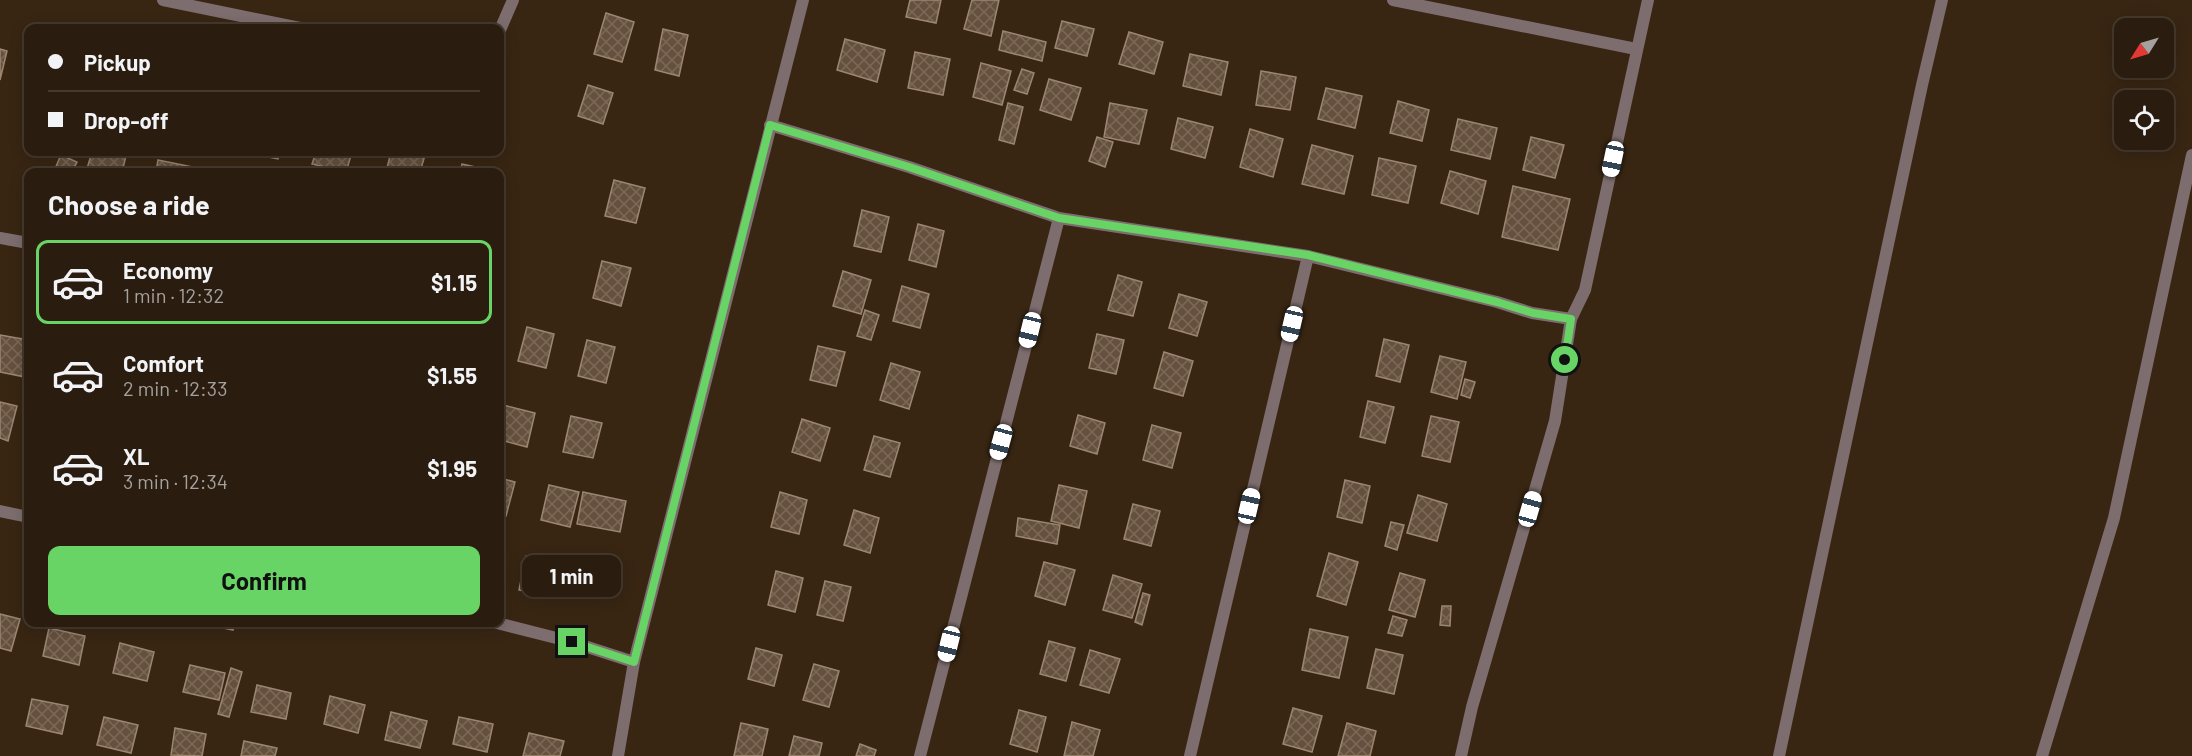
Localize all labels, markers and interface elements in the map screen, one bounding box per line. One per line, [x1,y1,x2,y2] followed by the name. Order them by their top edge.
[2114,18,2174,78] north arrow
[2114,18,2174,150] map controls
[84,49,151,75] text: Pickup
[2114,90,2174,150] button: locate
[84,107,168,133] text: Drop-off
[1600,140,1626,178] car
[48,188,210,220] text: Choose a ride
[51,255,105,309] icon: car
[123,257,213,283] text: Economy
[431,269,477,295] text: $1.15
[123,283,224,307] text: 1 min · 12:32
[1279,304,1305,344] car
[1017,310,1043,350] car
[1551,346,1578,373] route start
[51,348,105,402] icon: car
[123,350,204,376] text: Comfort
[427,362,477,388] text: $1.55
[123,376,227,400] text: 2 min · 12:33
[988,422,1014,462] car
[51,441,105,495] icon: car
[123,443,149,469] text: XL
[427,455,477,481] text: $1.95
[123,469,228,493] text: 3 min · 12:34
[1236,486,1262,526] car
[1516,489,1544,529] car
[48,546,480,615] button: Confirm
[522,555,622,597] callout: 1 min
[550,564,593,588] text: 1 min
[936,624,962,664] car
[558,628,585,655] route end

